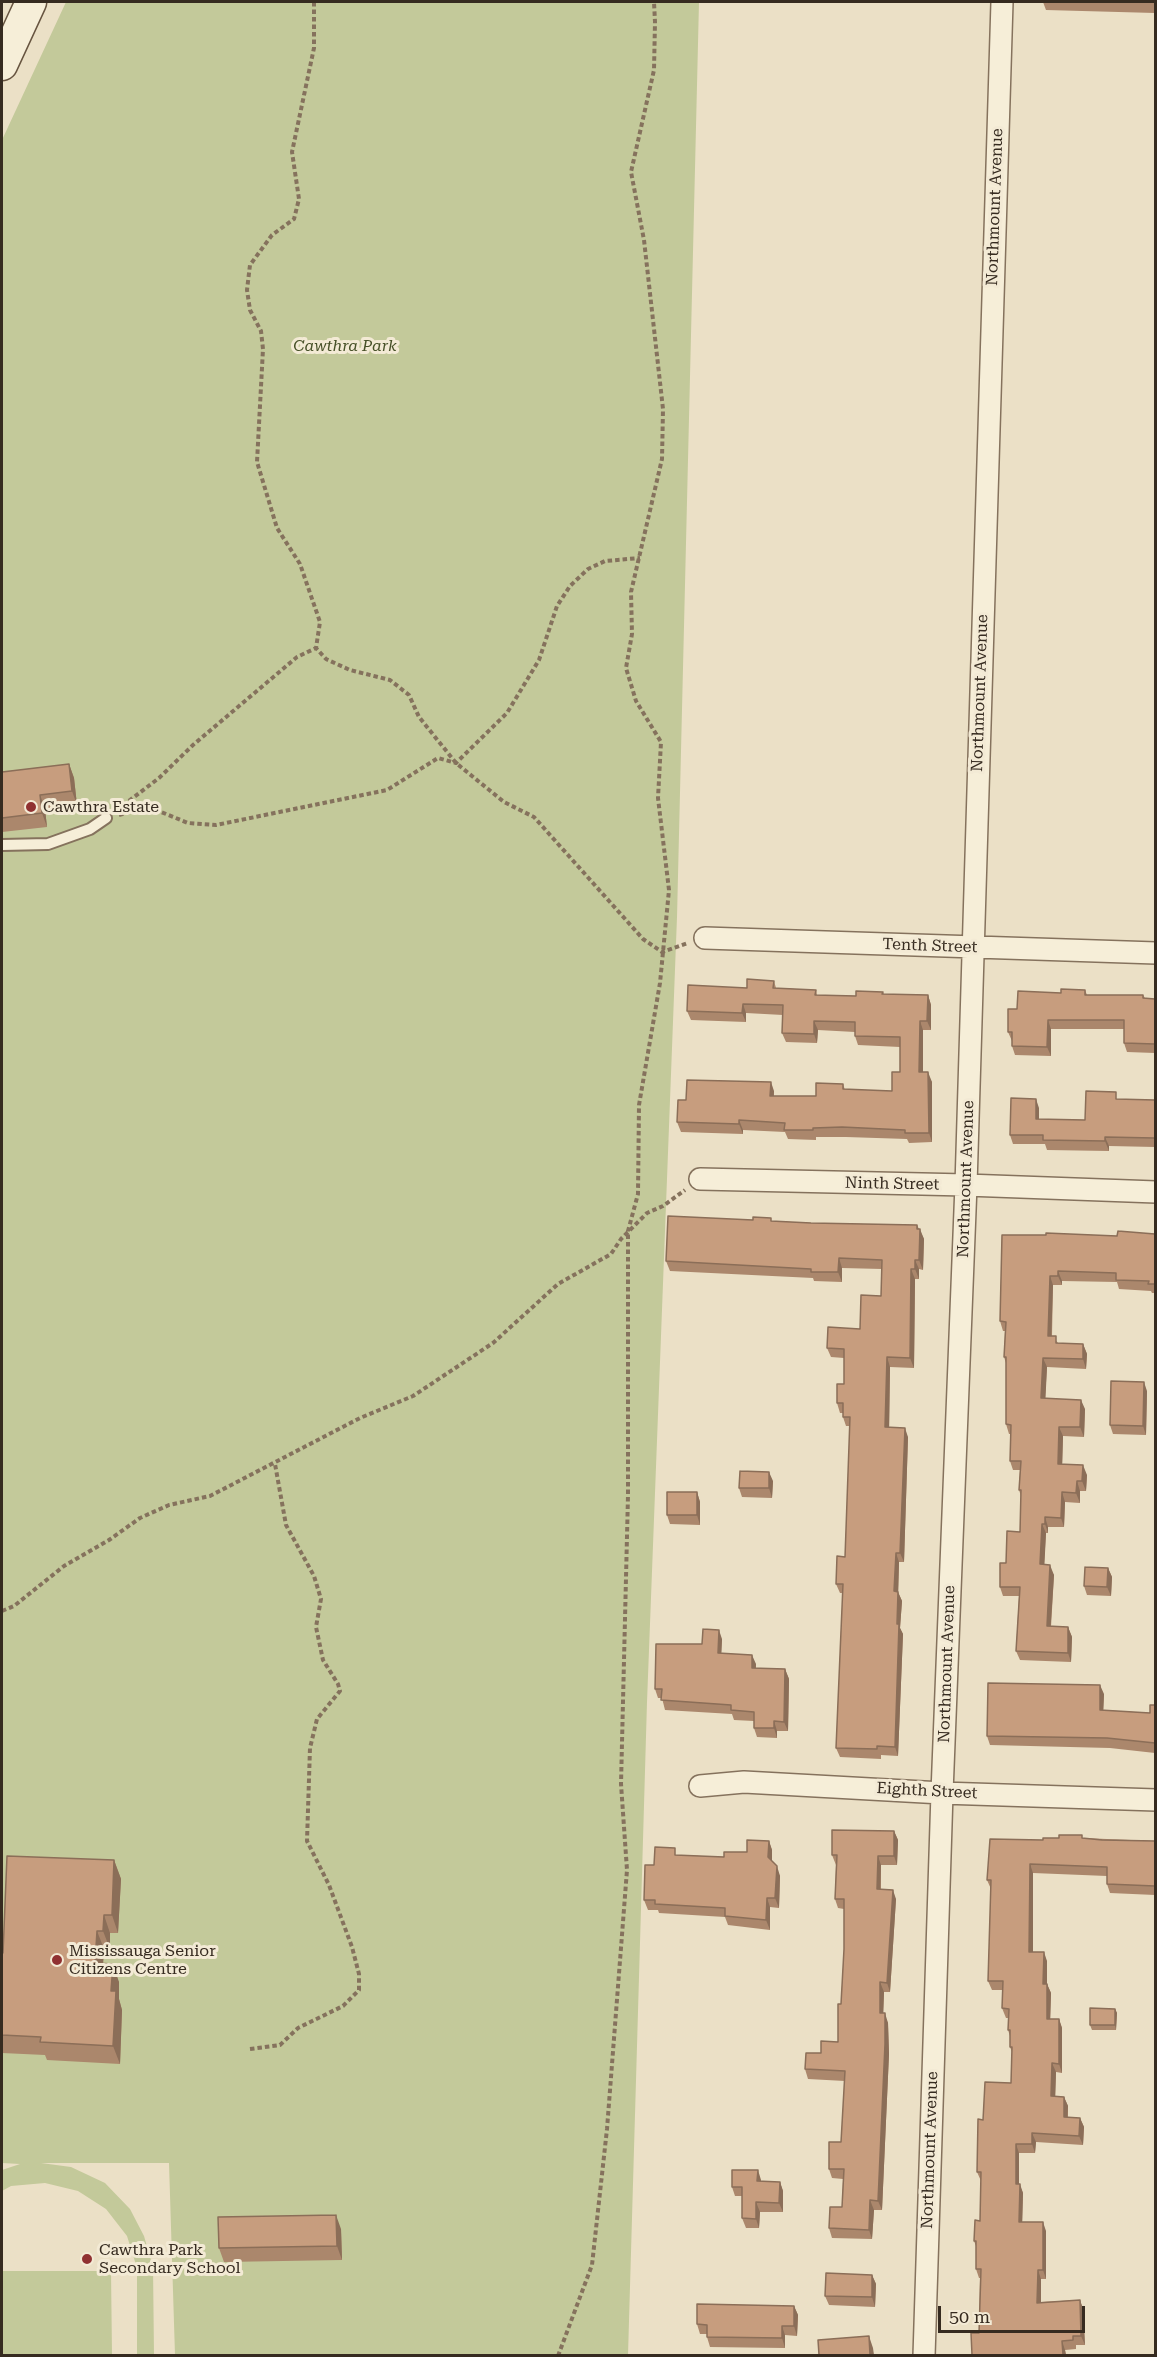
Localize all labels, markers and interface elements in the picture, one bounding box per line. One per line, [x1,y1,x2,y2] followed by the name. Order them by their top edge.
[983,128,1007,286] street label: Northmount Avenue
[293,336,397,356] park label: Cawthra Park
[968,614,992,772] street label: Northmount Avenue
[43,797,159,817] place label: Cawthra Estate
[24,800,38,814] marker: Cawthra Estate
[882,935,978,957] street label: Tenth Street
[954,1100,978,1258] street label: Northmount Avenue
[845,1174,939,1194] street label: Ninth Street
[935,1585,959,1743] street label: Northmount Avenue
[876,1779,978,1803] street label: Eighth Street
[69,1941,216,1979] place label: Mississauga Senior Citizens Centre
[50,1953,64,1967] marker: Mississauga Senior Citizens Centre
[918,2071,942,2229] street label: Northmount Avenue
[99,2240,241,2278] place label: Cawthra Park Secondary School
[80,2252,94,2266] marker: Cawthra Park Secondary School
[941,2294,1088,2332] scale bar
[949,2306,990,2327] text: 50 m

